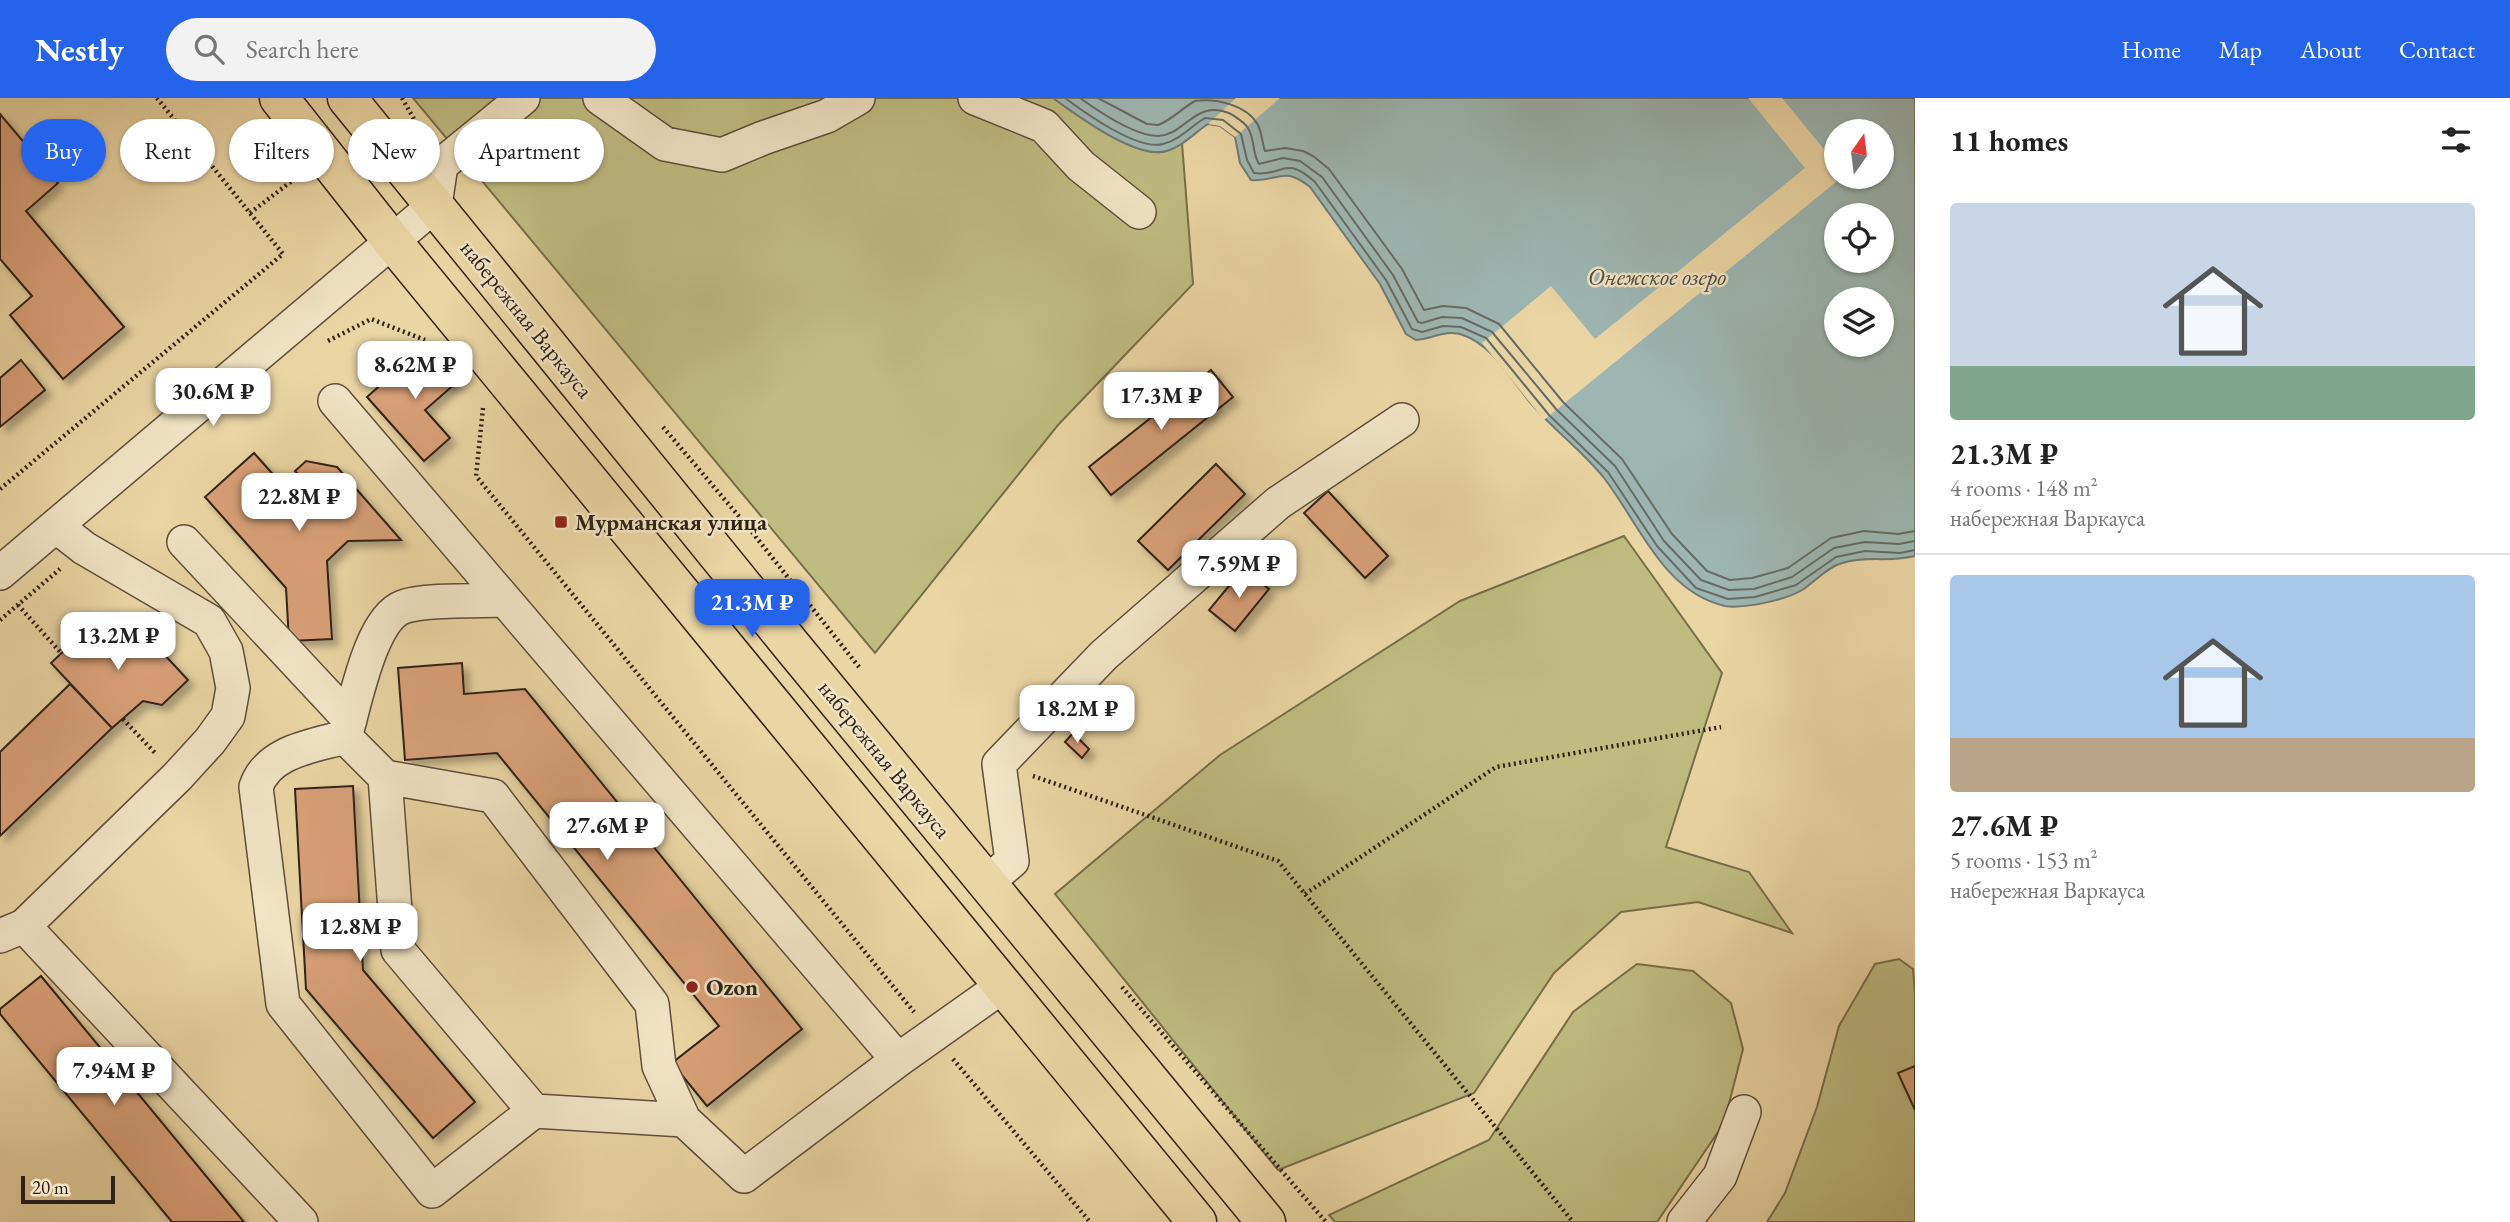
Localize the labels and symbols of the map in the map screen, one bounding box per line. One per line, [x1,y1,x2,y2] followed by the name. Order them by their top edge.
[1824,119,1894,189] north arrow
[454,234,601,405] street label: набережная Варкауса
[1588,261,1726,292] water label: Онежское озеро
[350,342,480,401] pin: 8.62M ₽
[148,368,278,428] pin: 30.6M ₽
[1096,372,1226,432] pin: 17.3M ₽
[234,474,364,533] pin: 22.8M ₽
[575,507,768,537] place label: Мурманская улица
[553,514,569,530] marker: Мурманская улица
[1174,540,1304,600] pin: 7.59M ₽
[687,580,817,639] pin: 21.3M ₽
[53,612,183,672] pin: 13.2M ₽
[812,674,959,845] street label: набережная Варкауса
[1012,686,1142,745] pin: 18.2M ₽
[542,802,672,862] pin: 27.6M ₽
[295,904,425,963] pin: 12.8M ₽
[706,972,758,1002] place label: Ozon
[684,979,700,995] marker: Ozon
[49,1048,179,1107] pin: 7.94M ₽
[21,1173,116,1205] scale bar

